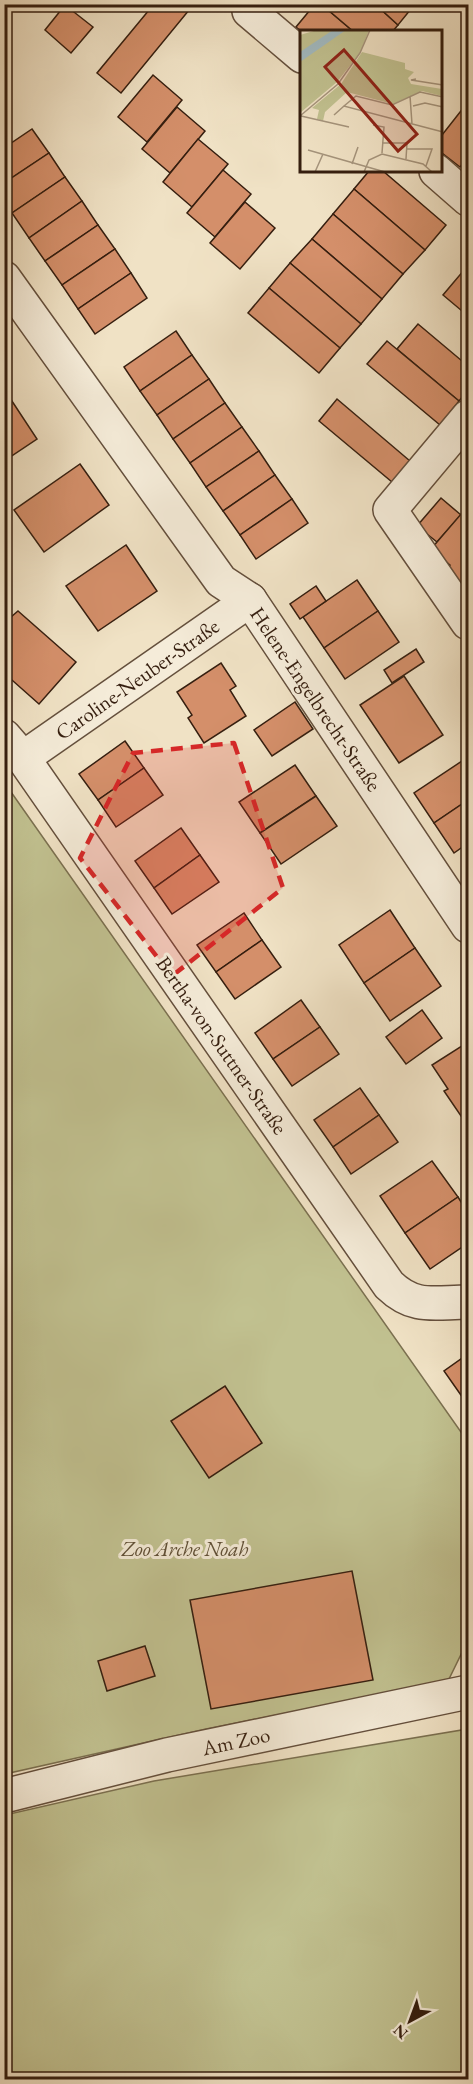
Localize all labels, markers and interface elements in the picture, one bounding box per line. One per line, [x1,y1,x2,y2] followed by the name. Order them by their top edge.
[300,30,443,172] inset map
[244,602,388,796] street label: Helene-Engelbrecht-Straße
[50,612,224,746] street label: Caroline-Neuber-Straße
[150,951,294,1139] street label: Bertha-von-Suttner-Straße
[121,1535,248,1562] park label: Zoo Arche Noah
[199,1721,272,1762] street label: Am Zoo
[380,1991,440,2051] north arrow
[389,2020,412,2044] text: N

